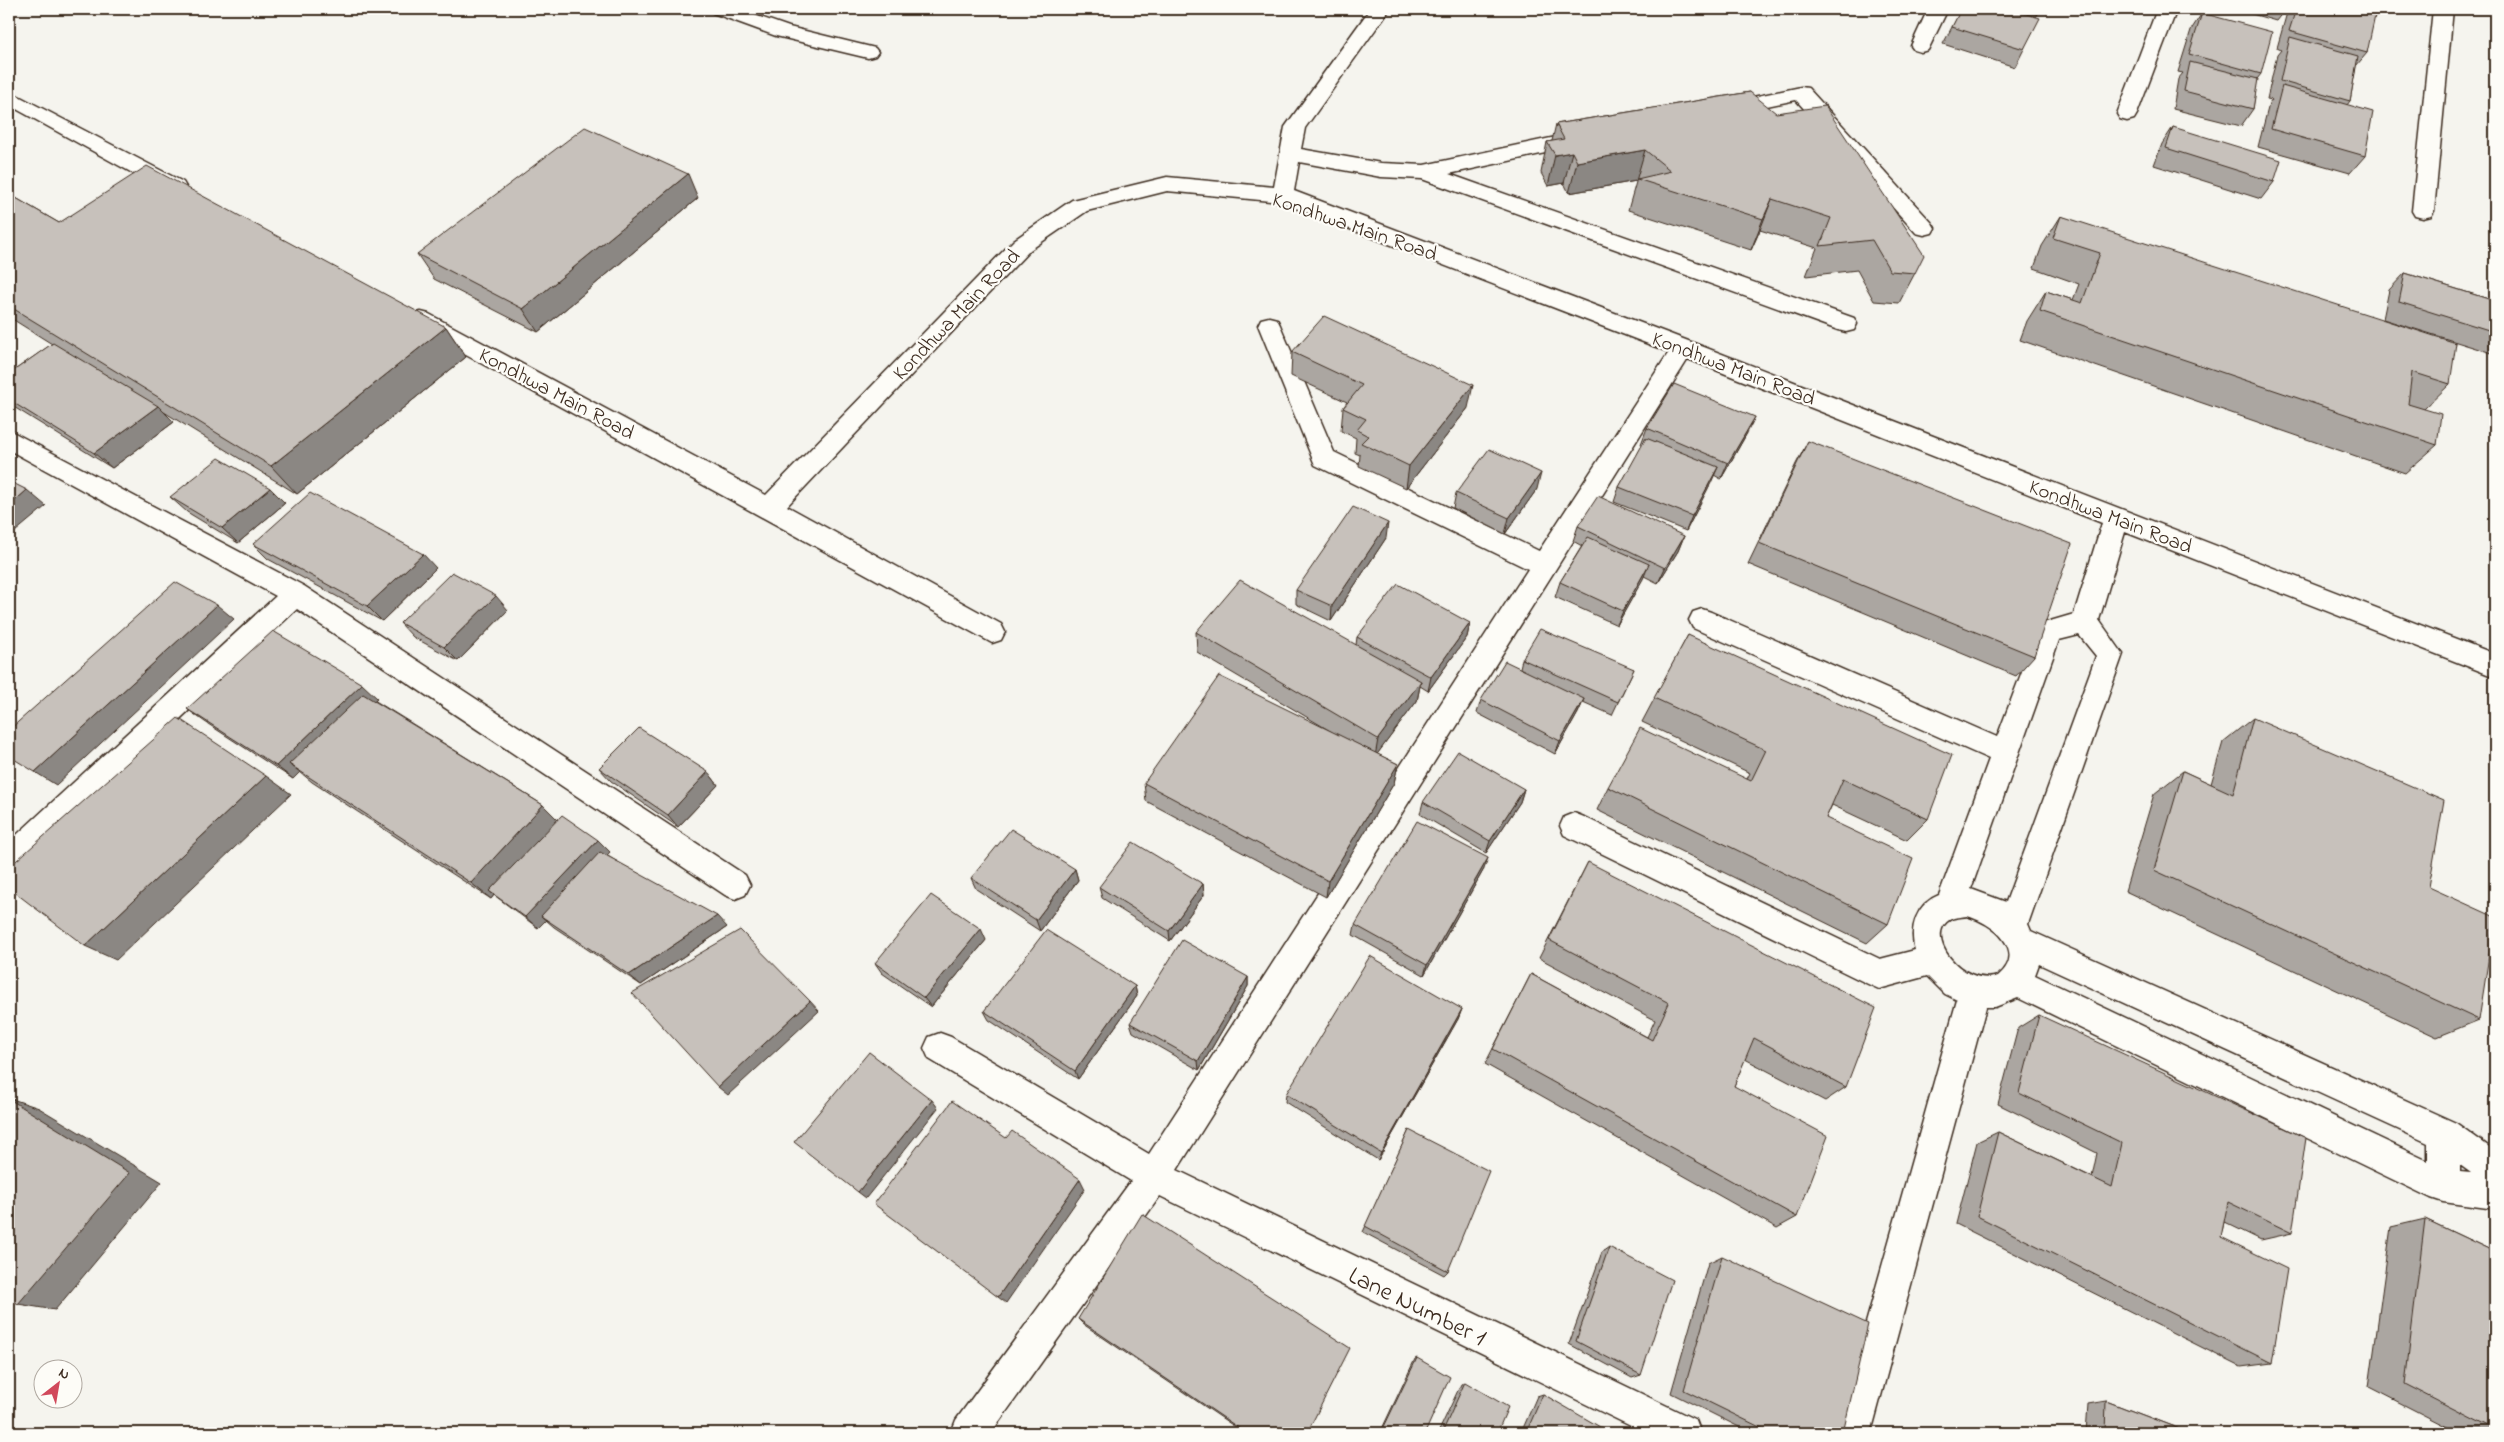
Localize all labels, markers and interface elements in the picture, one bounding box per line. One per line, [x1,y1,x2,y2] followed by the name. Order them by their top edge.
[1268,186,1441,270] street label: Kondhwa Main Road
[887,243,1028,388] street label: Kondhwa Main Road
[1647,325,1819,415] street label: Kondhwa Main Road
[473,341,640,449] street label: Kondhwa Main Road
[2024,473,2196,563] street label: Kondhwa Main Road
[1342,1259,1492,1357] street label: Lane Number 1
[32,1360,82,1410] north arrow
[54,1363,73,1386] text: N

